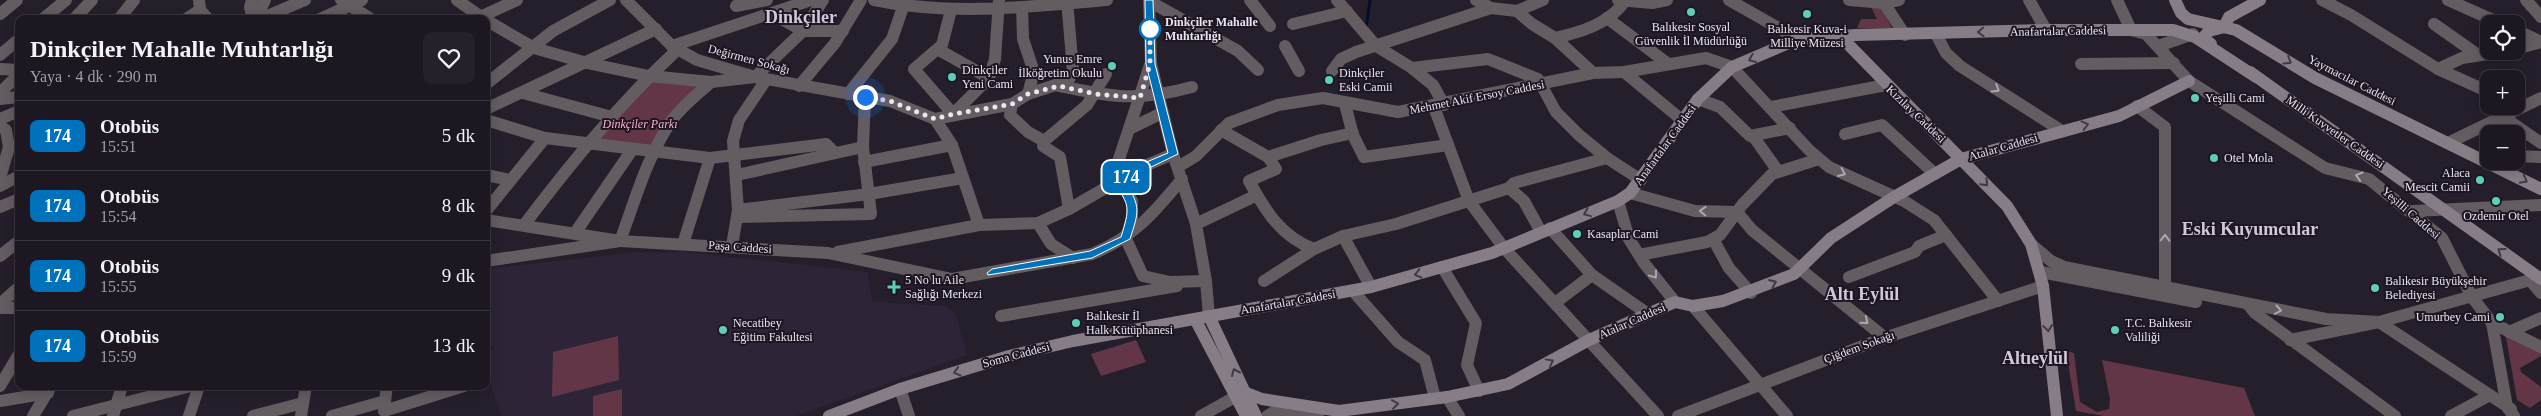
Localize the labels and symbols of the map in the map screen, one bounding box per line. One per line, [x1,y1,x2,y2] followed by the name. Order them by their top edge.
[1685,6,1697,18] marker: Balıkesir Sosyal Güvenlik İl Müdürlüğü
[765,7,837,27] district label: Dinkçiler
[1801,8,1813,20] marker: Balıkesir Kuva-i Milliye Müzesi
[1165,15,1258,43] place label: Dinkçiler Mahalle Muhtarlığı
[1139,18,1161,40] marker: Dinkçiler Mahalle Muhtarlığı
[1635,20,1747,48] place label: Balıkesir Sosyal Güvenlik İl Müdürlüğü
[1767,22,1847,50] place label: Balıkesir Kuva-i Milliye Müzesi
[2010,23,2107,39] street label: Anafartalar Caddesi
[1977,27,1985,38] one-way arrow
[706,41,792,77] street label: Değirmen Sokağı
[1018,52,1102,80] place label: Yunus Emre İlköğretim Okulu
[1748,52,1757,63] one-way arrow
[2306,52,2399,108] street label: Yaymacılar Caddesi
[2283,55,2292,64] one-way arrow
[1106,60,1118,72] marker: Yunus Emre İlköğretim Okulu
[962,63,1014,91] place label: Dinkçiler Yeni Cami
[1339,66,1393,94] place label: Dinkçiler Eski Camii
[946,71,958,83] marker: Dinkçiler Yeni Cami
[1323,74,1335,86] marker: Dinkçiler Eski Camii
[1408,77,1546,117] street label: Mehmet Akif Ersoy Caddesi
[1883,82,1949,146] street label: Kızılay Caddesi
[1991,83,2000,92] one-way arrow
[853,85,878,110] your location
[2205,91,2265,105] place label: Yeşilli Cami
[2189,92,2201,104] marker: Yeşilli Cami
[2283,93,2387,172] street label: Milli Kuvvetler Caddesi
[1631,101,1699,188] street label: Anafartalar Caddesi
[602,117,677,131] park label: Dinkçiler Parkı
[2080,120,2089,131] one-way arrow
[1967,130,2040,164] street label: Atalar Caddesi
[2224,151,2274,165] place label: Otel Mola
[2208,152,2220,164] marker: Otel Mola
[1097,161,1155,193] line badge: 174
[2405,166,2471,194] place label: Alaca Mescit Camii
[1837,167,1846,178] one-way arrow
[2355,171,2363,181] one-way arrow
[2474,174,2486,186] marker: Alaca Mescit Camii
[2518,174,2527,184] one-way arrow
[1979,177,1988,186] one-way arrow
[2379,184,2443,242] street label: Yeşilli Caddesi
[2490,195,2502,207] marker: Ozdemir Otel
[1699,206,1707,217] one-way arrow
[1583,207,1592,218] one-way arrow
[2463,209,2529,223] place label: Ozdemir Otel
[2182,219,2318,239] district label: Eski Kuyumcular
[1587,227,1659,241] place label: Kasaplar Cami
[1571,228,1583,240] marker: Kasaplar Cami
[2160,234,2170,242] one-way arrow
[708,238,773,256] street label: Paşa Caddesi
[2497,248,2507,257] one-way arrow
[1414,268,1422,278] one-way arrow
[1648,270,1657,279] one-way arrow
[905,273,983,301] place label: 5 No lu Aile Sağlığı Merkezi
[2385,274,2487,302] place label: Balıkesir Büyükşehir Belediyesi
[1768,279,1777,289] one-way arrow
[887,280,901,294] marker: 5 No lu Aile Sağlığı Merkezi
[2369,282,2381,294] marker: Balıkesir Büyükşehir Belediyesi
[1825,284,1899,304] district label: Altı Eylül
[1239,287,1337,317] street label: Anafartalar Caddesi
[1596,300,1668,342] street label: Atalar Caddesi
[2273,304,2282,314] one-way arrow
[1086,309,1174,337] place label: Balıkesir İl Halk Kütüphanesi
[2416,310,2491,324] place label: Umurbey Cami
[2494,311,2506,323] marker: Umurbey Cami
[733,316,813,344] place label: Necatibey Eğitim Fakultesi
[1859,316,1868,325] one-way arrow
[2125,316,2192,344] place label: T.C. Balıkesir Valiliği
[1070,317,1082,329] marker: Balıkesir İl Halk Kütüphanesi
[717,324,729,336] marker: Necatibey Eğitim Fakultesi
[2042,324,2053,332] one-way arrow
[2109,324,2121,336] marker: T.C. Balıkesir Valiliği
[1822,327,1897,366] street label: Çiğdem Sokağı
[981,339,1052,371] street label: Soma Caddesi
[2002,348,2068,368] district label: Altıeylül
[1544,358,1553,368] one-way arrow
[953,366,962,376] one-way arrow
[1231,368,1242,377] one-way arrow
[1391,399,1399,410] one-way arrow

